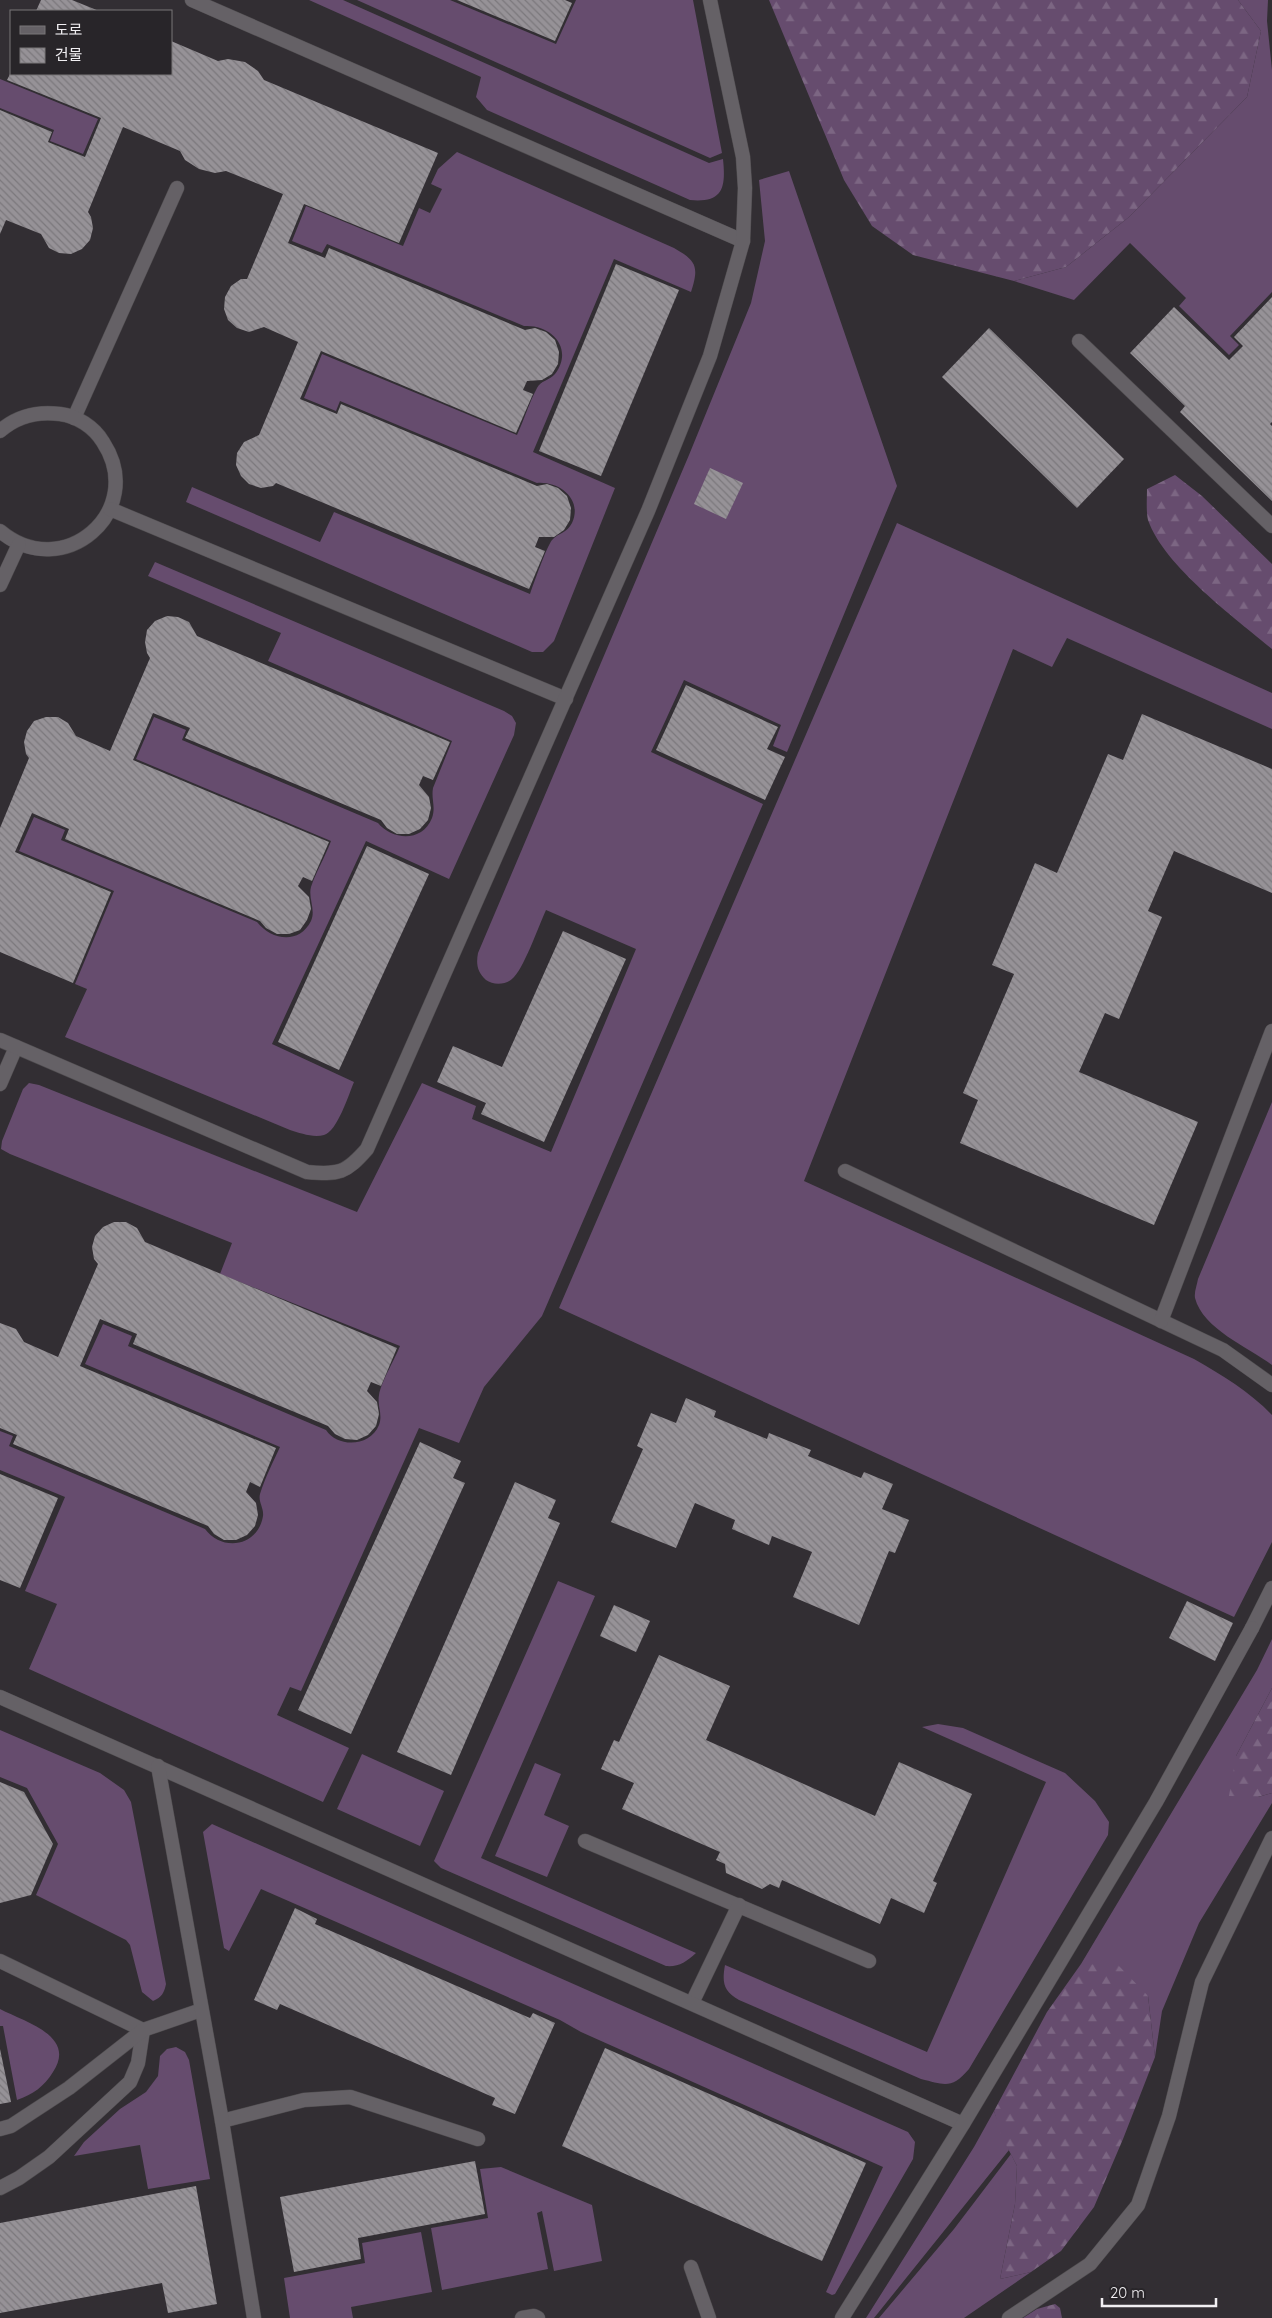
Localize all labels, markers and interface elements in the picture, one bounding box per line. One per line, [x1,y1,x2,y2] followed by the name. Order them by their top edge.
[10,10,172,75] legend
[55,20,83,39] text: 도로
[55,45,83,64] text: 건물
[1102,2276,1216,2308] scale bar
[1110,2283,1145,2302] text: 20 m

